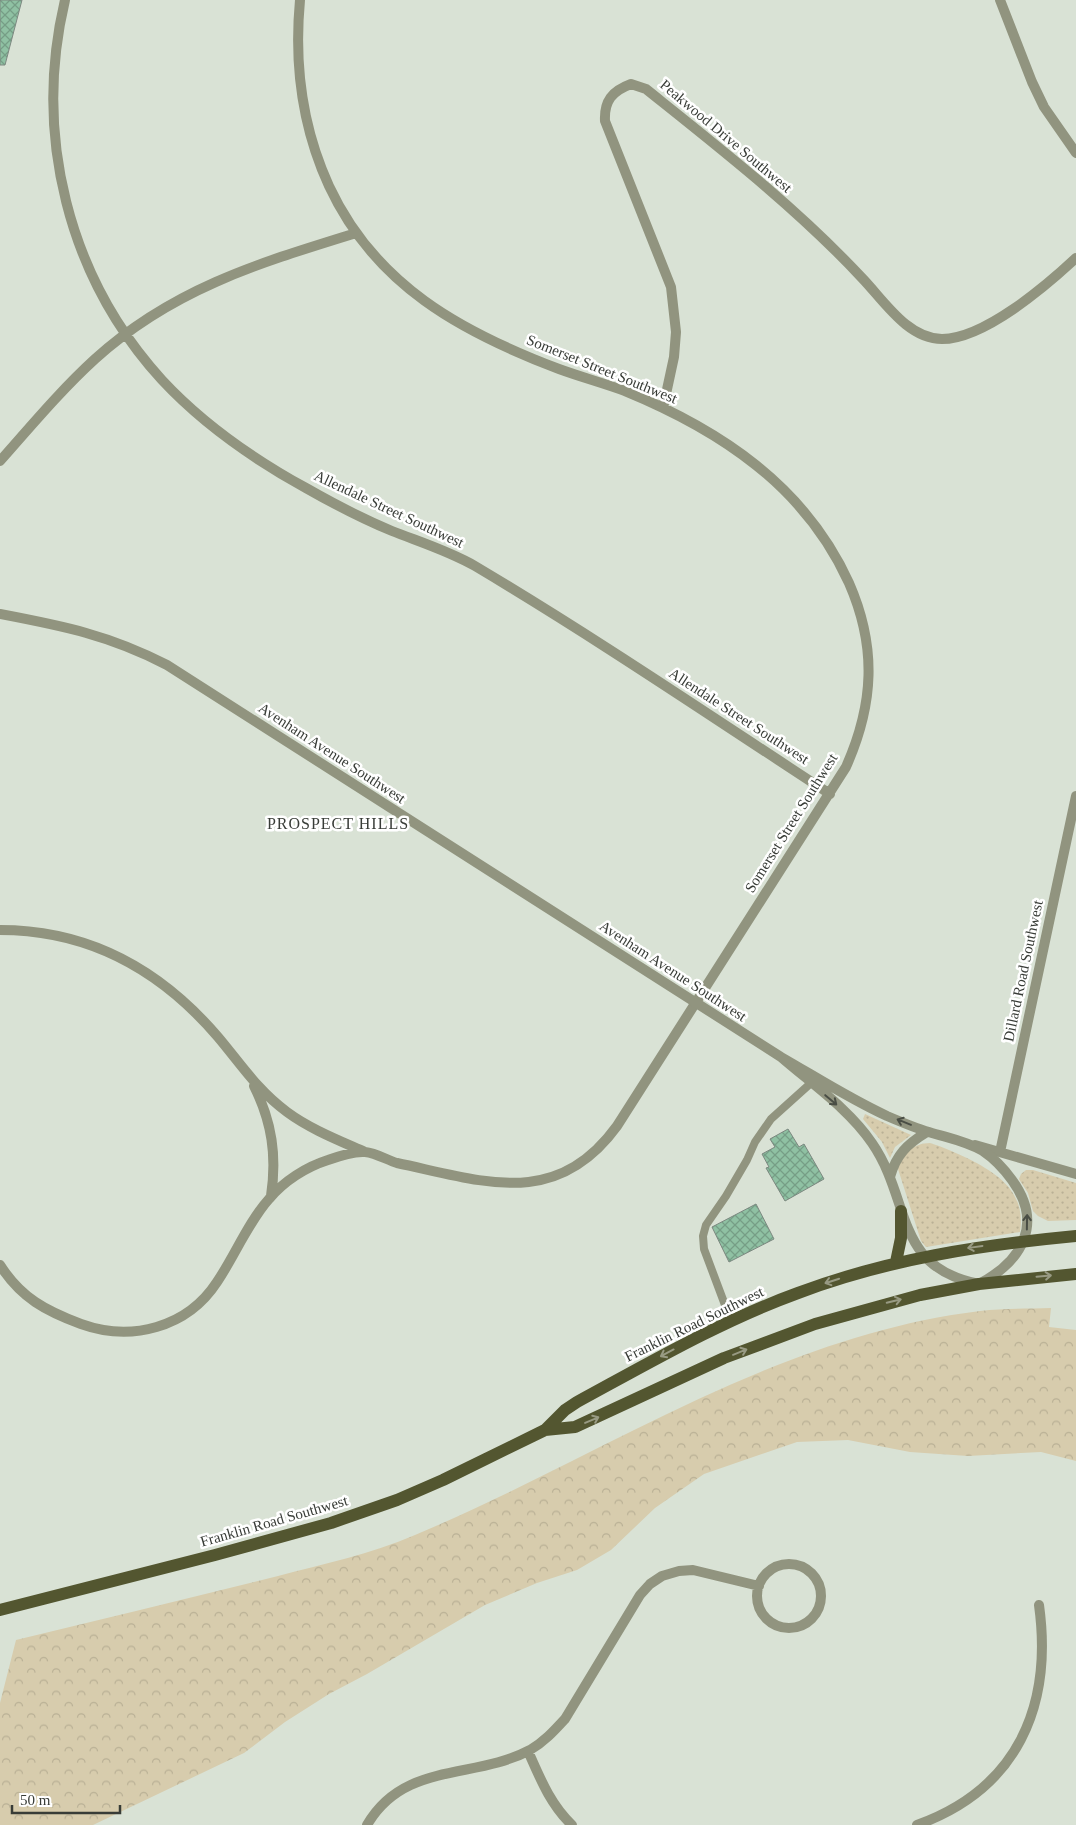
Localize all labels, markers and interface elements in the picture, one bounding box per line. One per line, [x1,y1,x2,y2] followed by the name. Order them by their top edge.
[657,76,796,196] street label: Peakwood Drive Southwest
[524,331,680,407] street label: Somerset Street Southwest
[312,467,467,551] street label: Allendale Street Southwest
[666,665,813,768] street label: Allendale Street Southwest
[256,699,409,807] street label: Avenham Avenue Southwest
[742,750,841,895] street label: Somerset Street Southwest
[267,815,409,832] district label: PROSPECT HILLS
[1000,898,1046,1043] street label: Dillard Road Southwest
[597,917,750,1025] street label: Avenham Avenue Southwest
[824,1095,837,1106] one-way arrow
[897,1117,912,1127] one-way arrow
[1022,1214,1032,1230] one-way arrow
[968,1243,984,1253] one-way arrow
[1036,1271,1052,1281] one-way arrow
[825,1277,840,1286] one-way arrow
[622,1283,767,1365] street label: Franklin Road Southwest
[886,1296,902,1305] one-way arrow
[732,1346,747,1356] one-way arrow
[660,1348,675,1358] one-way arrow
[585,1414,600,1423] one-way arrow
[198,1492,350,1550] street label: Franklin Road Southwest
[12,1782,120,1814] scale bar
[20,1792,51,1808] text: 50 m

